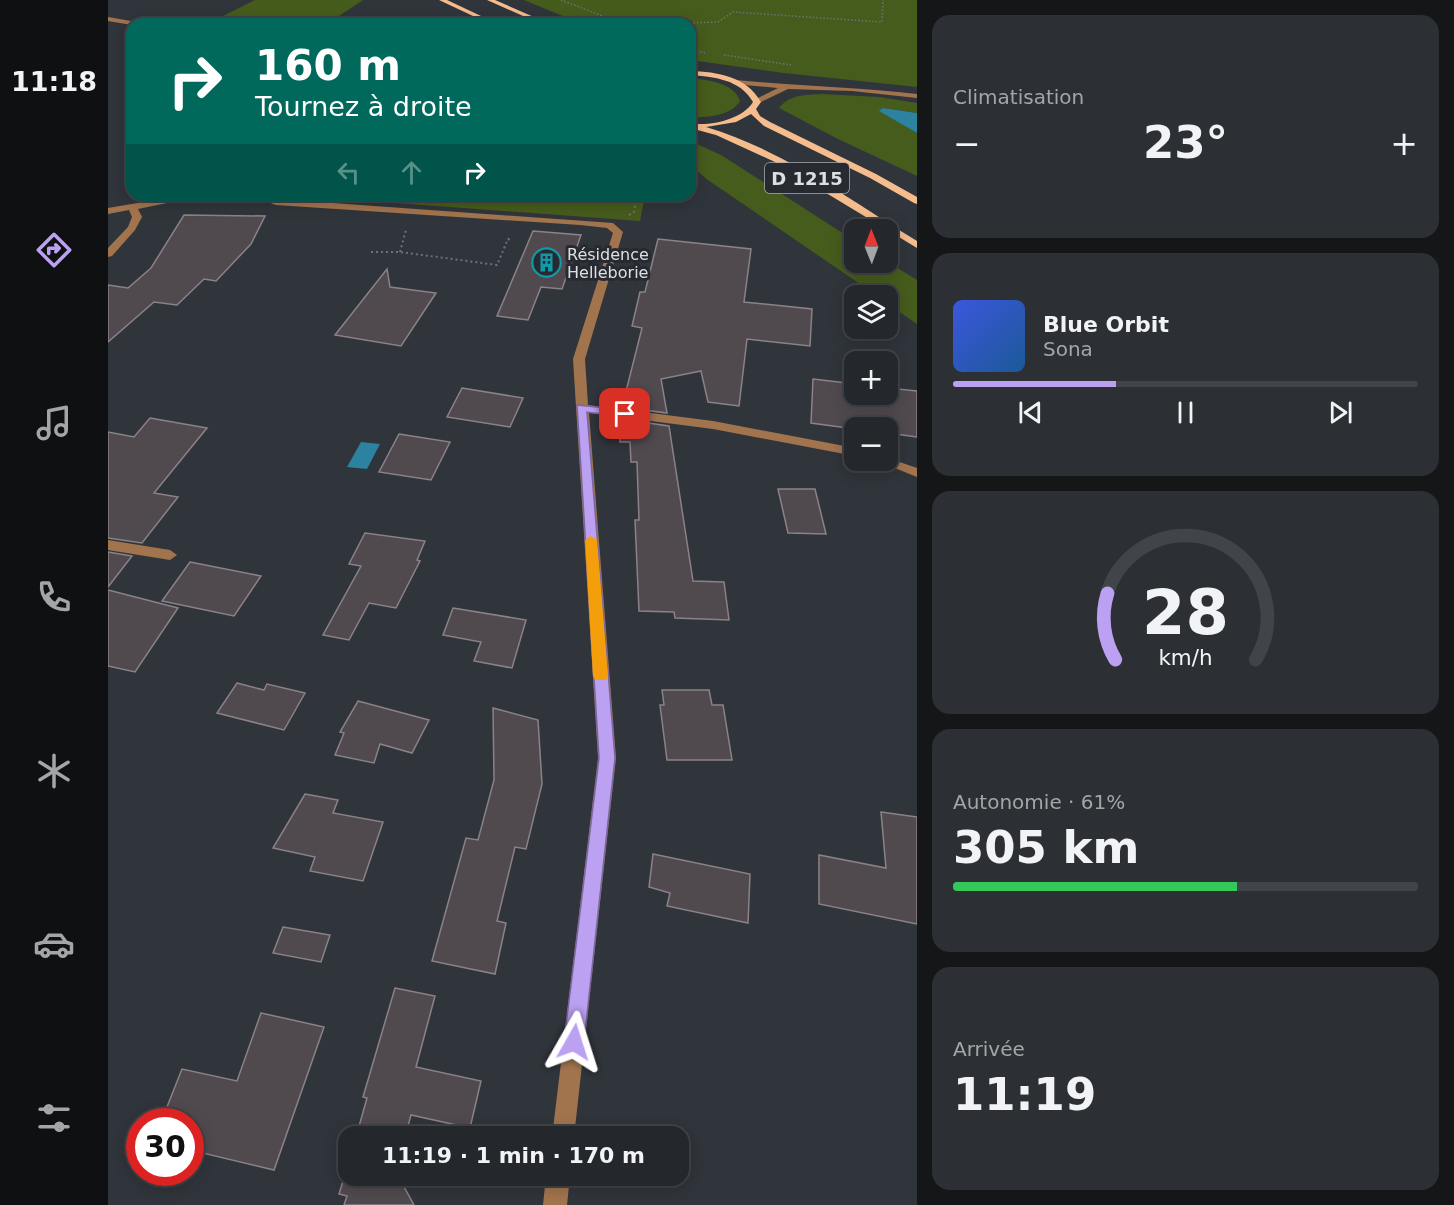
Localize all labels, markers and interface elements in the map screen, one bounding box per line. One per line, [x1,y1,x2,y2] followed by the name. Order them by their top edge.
[255,41,401,90] text: 160 m
[156,42,234,120] icon: right
[11,66,97,97] text: 11:18
[953,85,1084,109] text: Climatisation
[255,91,472,122] text: Tournez à droite
[1143,116,1228,169] text: 23°
[953,124,981,163] text: −
[1390,124,1418,163] text: +
[332,156,365,189] icon: left
[395,156,428,189] icon: ahead
[458,156,491,189] icon: right
[765,163,849,193] road number: D 1215
[844,219,898,273] north arrow
[844,219,898,471] map controls
[33,229,75,271] icon: directions
[567,245,649,282] place label: Résidence Helleborie
[530,247,562,279] building icon: Résidence Helleborie
[844,285,898,339] button: layers
[1043,312,1169,337] text: Blue Orbit
[1043,337,1093,361] text: Sona
[844,351,898,405] button: +
[599,388,650,439] pin
[1014,396,1047,429] icon: previous
[1169,396,1202,429] icon: pause
[1324,396,1357,429] icon: next
[608,397,641,430] icon: arrive
[33,402,75,444] icon: music
[844,417,898,471] button: −
[33,576,75,618] icon: phone
[1142,576,1229,649] text: 28
[1158,645,1213,670] text: km/h
[33,750,75,792] icon: climate
[953,790,1125,814] text: Autonomie · 61%
[953,821,1139,874] text: 305 km
[33,923,75,965] icon: car
[542,1010,606,1074] position arrow
[953,1037,1025,1061] text: Arrivée
[953,1068,1096,1121] text: 11:19
[33,1097,75,1139] icon: filters
[126,1108,204,1186] speed limit sign: 30
[382,1143,645,1168] text: 11:19 · 1 min · 170 m

